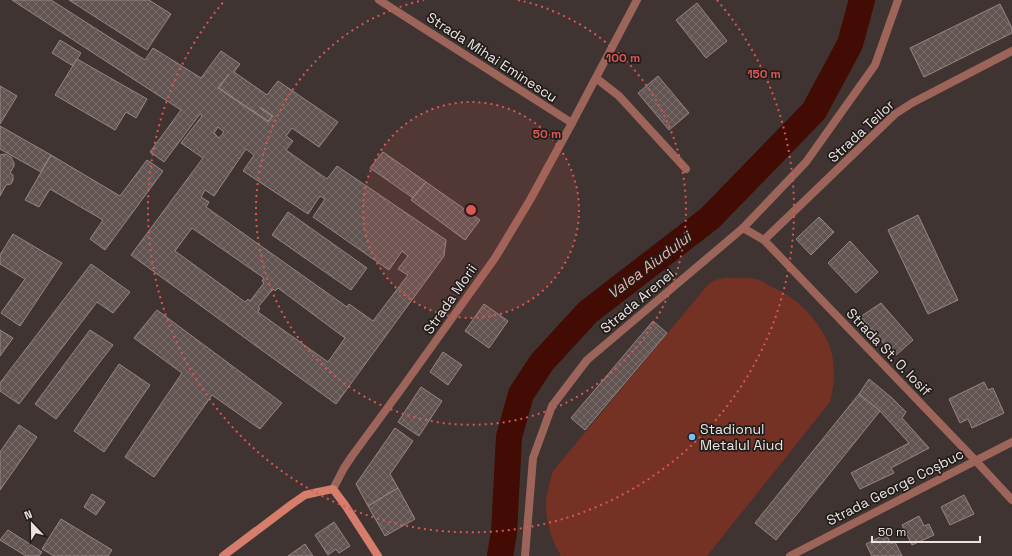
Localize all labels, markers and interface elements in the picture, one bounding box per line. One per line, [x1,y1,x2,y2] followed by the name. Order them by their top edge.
[423,8,561,106] street label: Strada Mihai Eminescu
[606,50,640,66] text: 100 m
[747,66,781,82] text: 150 m
[824,96,898,166] street label: Strada Teilor
[533,126,561,142] text: 50 m
[464,203,478,217] centre of rings
[603,226,696,303] water label: Valea Aiudului
[419,260,481,338] street label: Strada Morii
[596,265,678,337] street label: Strada Arenei
[843,304,935,400] street label: Strada St. O. Iosif
[700,420,783,454] place label: Stadionul Metalul Aiud
[687,432,697,442] marker: Stadionul Metalul Aiud
[823,445,967,529] street label: Strada George Coșbuc
[12,504,52,544] north arrow
[22,507,34,523] text: N
[872,518,980,544] scale bar
[878,524,906,540] text: 50 m

